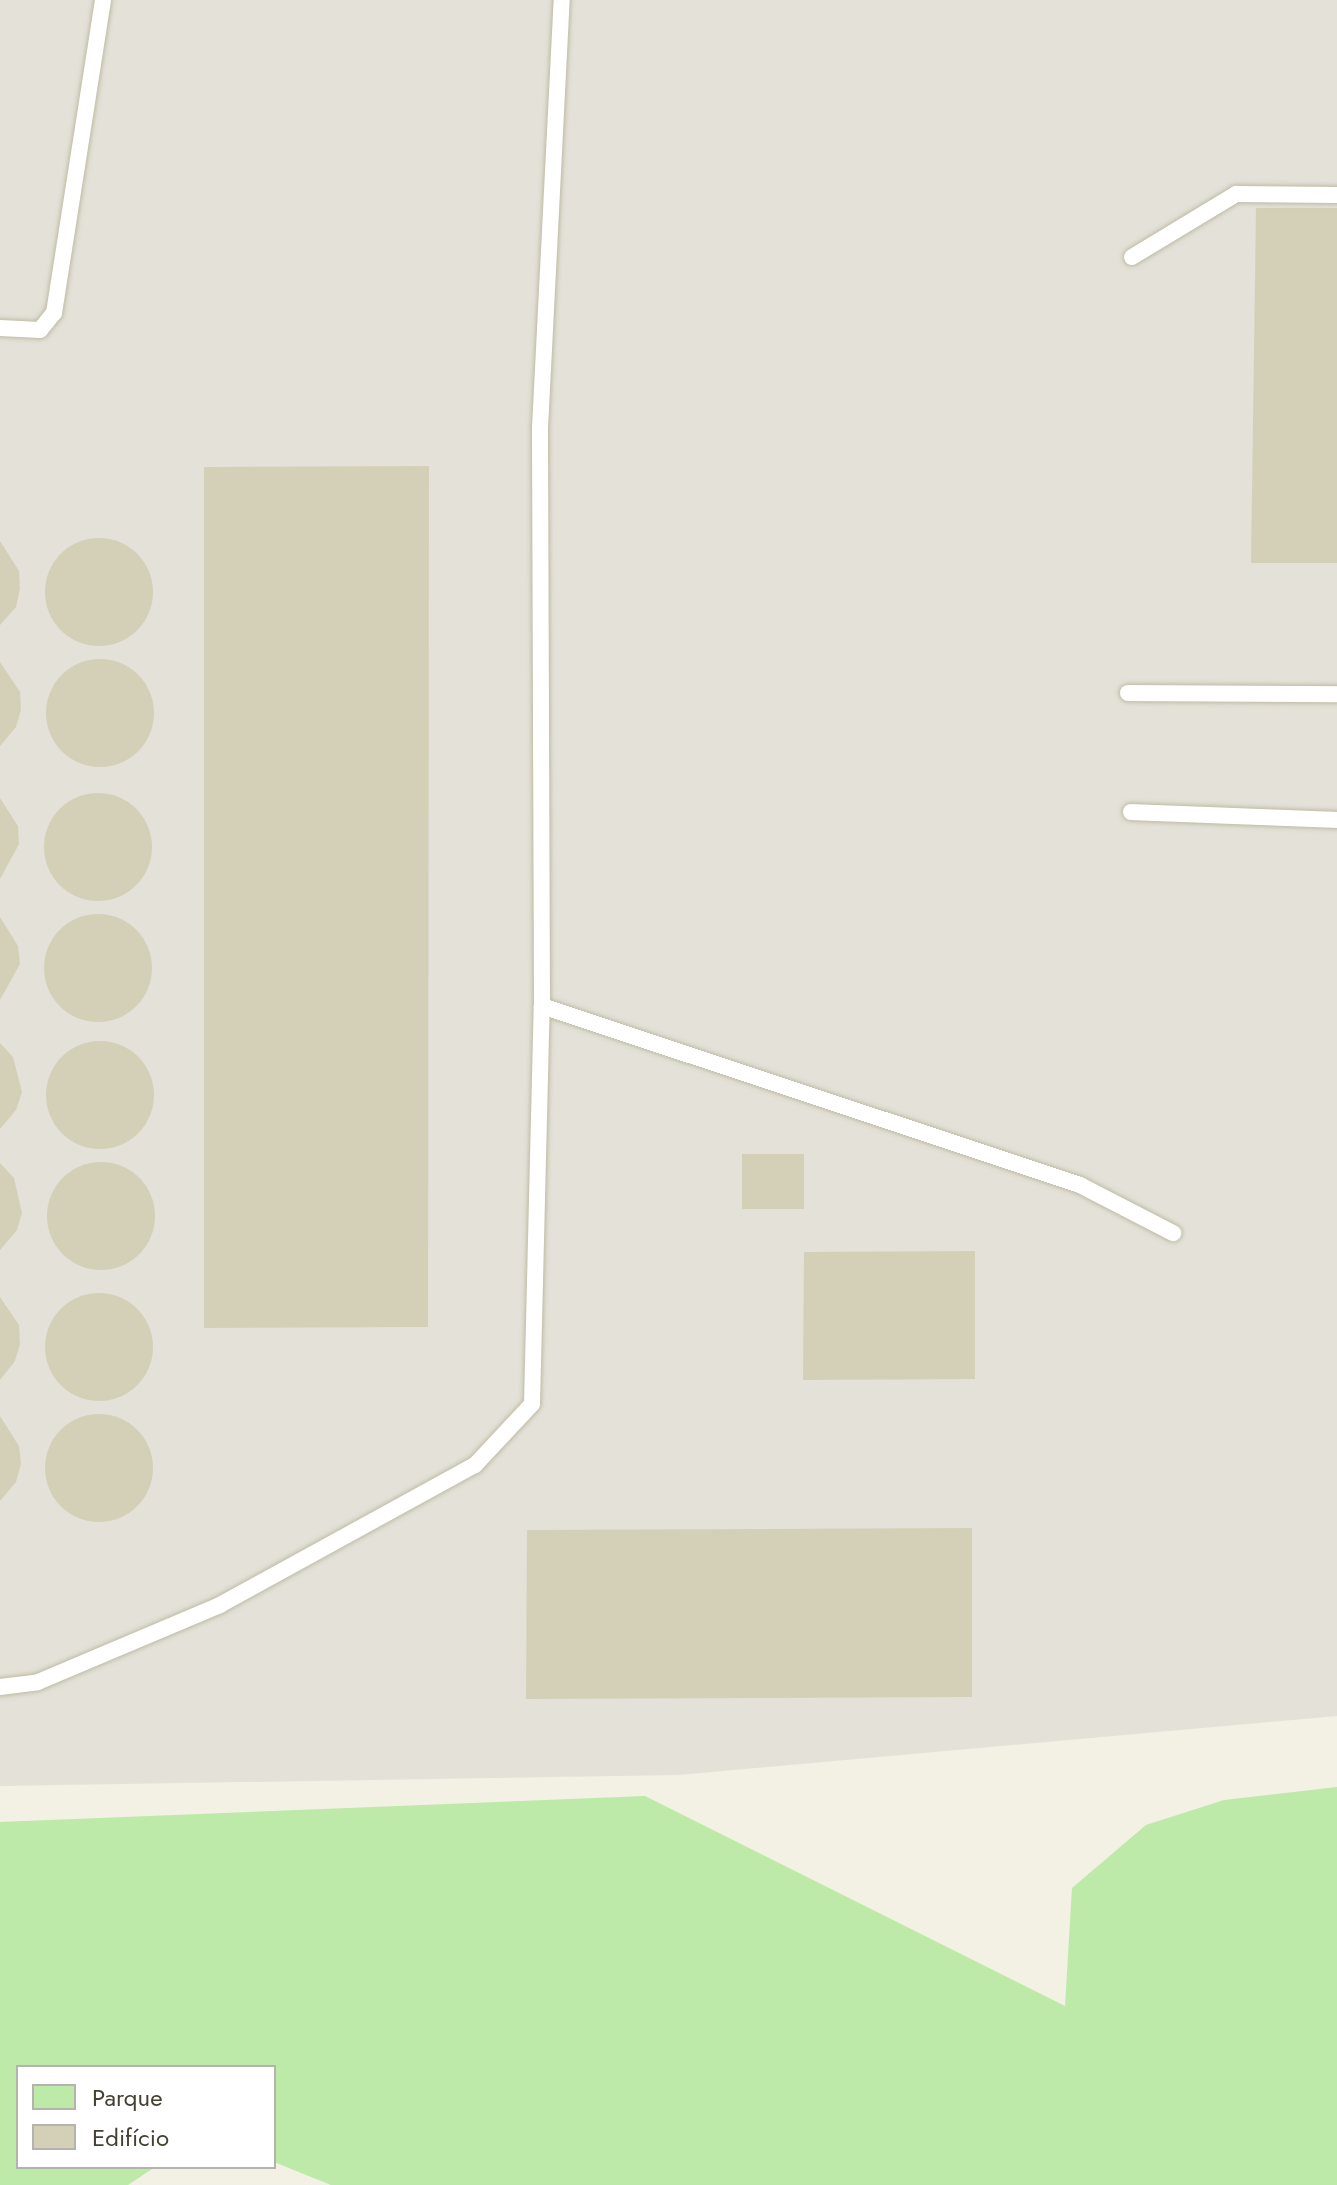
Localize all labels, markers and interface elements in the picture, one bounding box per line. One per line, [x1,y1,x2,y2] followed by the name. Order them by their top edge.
[16,2065,276,2169] legend
[92,2080,163,2115] text: Parque
[92,2120,169,2155] text: Edifício

